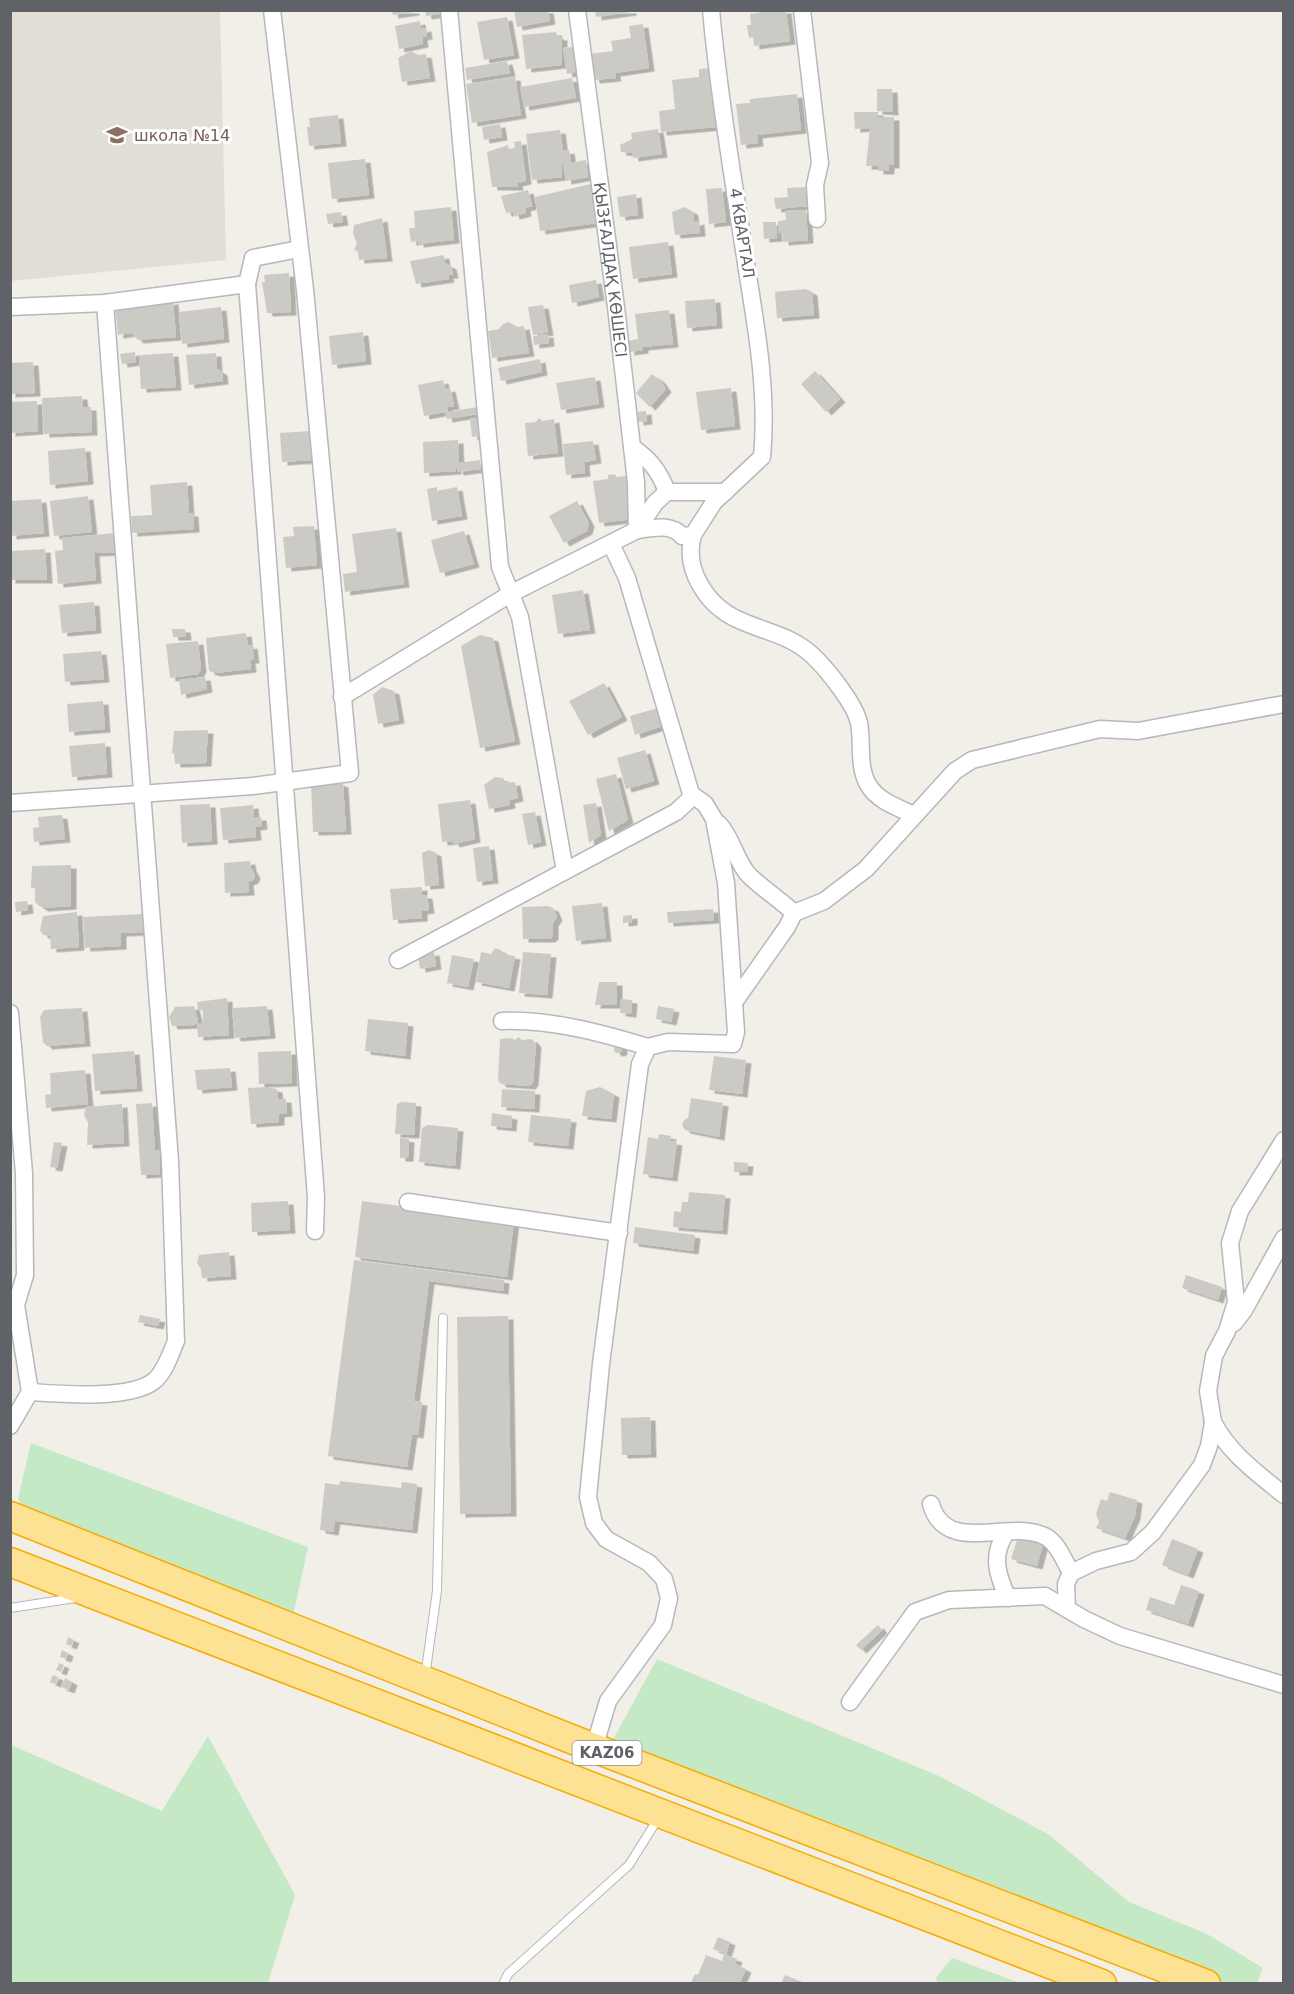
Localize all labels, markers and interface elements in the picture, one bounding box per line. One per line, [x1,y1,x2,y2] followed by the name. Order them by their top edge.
[105,123,129,147] school or university icon: школа №14
[134,126,230,145] place label: школа №14
[590,181,631,358] street label: ҚЫЗҒАЛДАҚ КӨШЕСІ
[726,187,758,279] street label: 4 КВАРТАЛ
[572,1741,642,1765] road number: KАZ06

